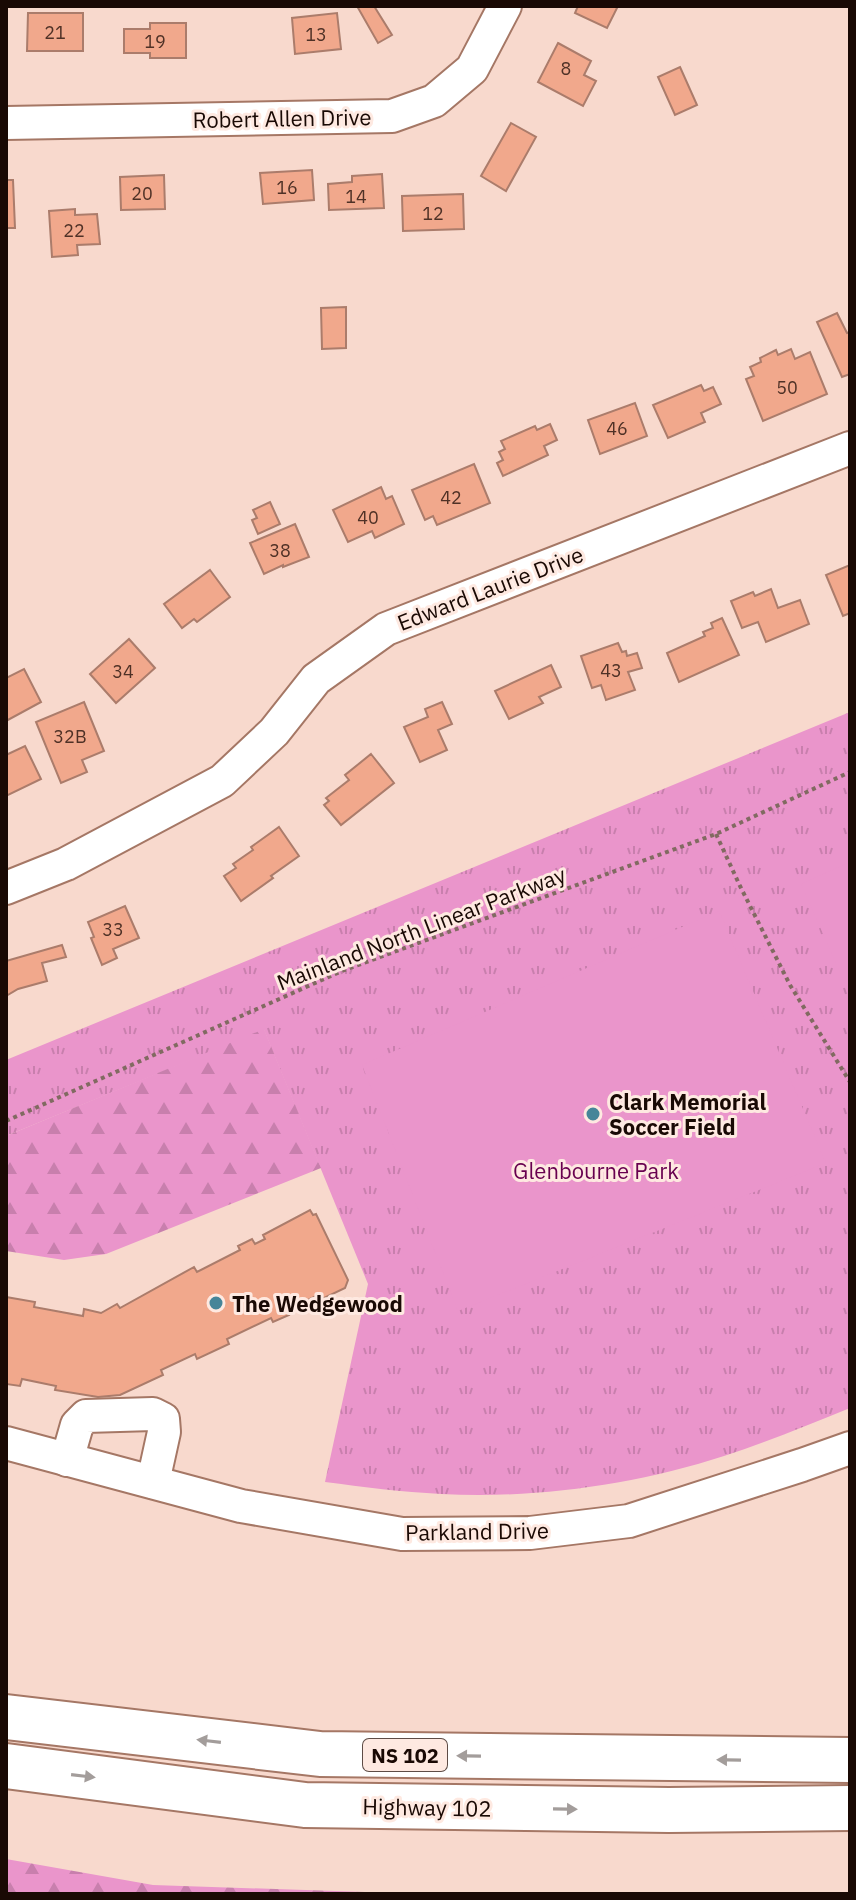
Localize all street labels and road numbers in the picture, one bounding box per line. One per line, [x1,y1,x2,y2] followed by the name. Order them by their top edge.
[192,102,372,134] street label: Robert Allen Drive
[393,539,587,637] street label: Edward Laurie Drive
[272,859,570,997] street label: Mainland North Linear Parkway
[405,1515,549,1547] street label: Parkland Drive
[363,1739,447,1771] road number: NS 102
[362,1791,492,1823] street label: Highway 102

